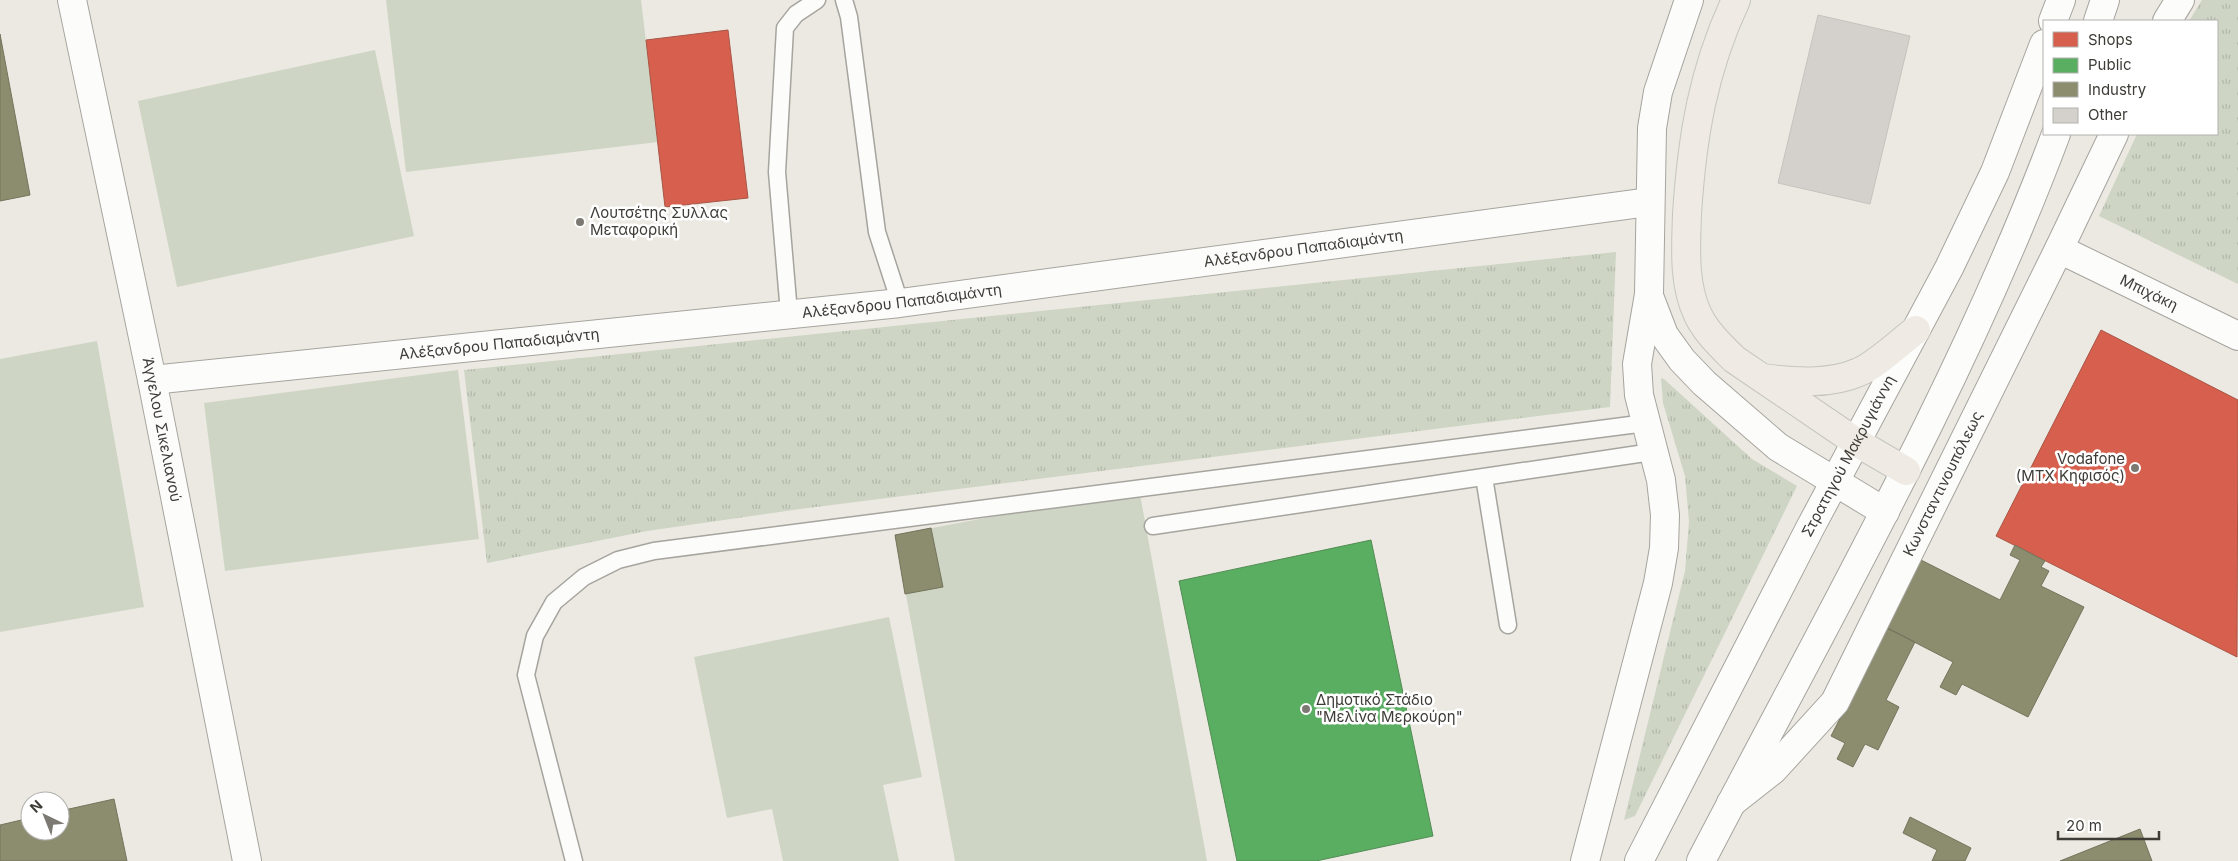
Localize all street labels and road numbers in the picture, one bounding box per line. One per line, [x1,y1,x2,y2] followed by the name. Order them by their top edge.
[1202,225,1404,271] street label: Αλέξανδρου Παπαδιαμάντη
[2117,270,2181,314] street label: Μπιχάκη
[801,279,1003,322] street label: Αλέξανδρου Παπαδιαμάντη
[398,324,600,364] street label: Αλέξανδρου Παπαδιαμάντη
[139,356,186,503] street label: Άγγελου Σικελιανού
[1797,372,1899,540] street label: Στρατηγού Μακρυγιάννη
[1899,408,1986,559] street label: Κωνσταντινουπόλεως

